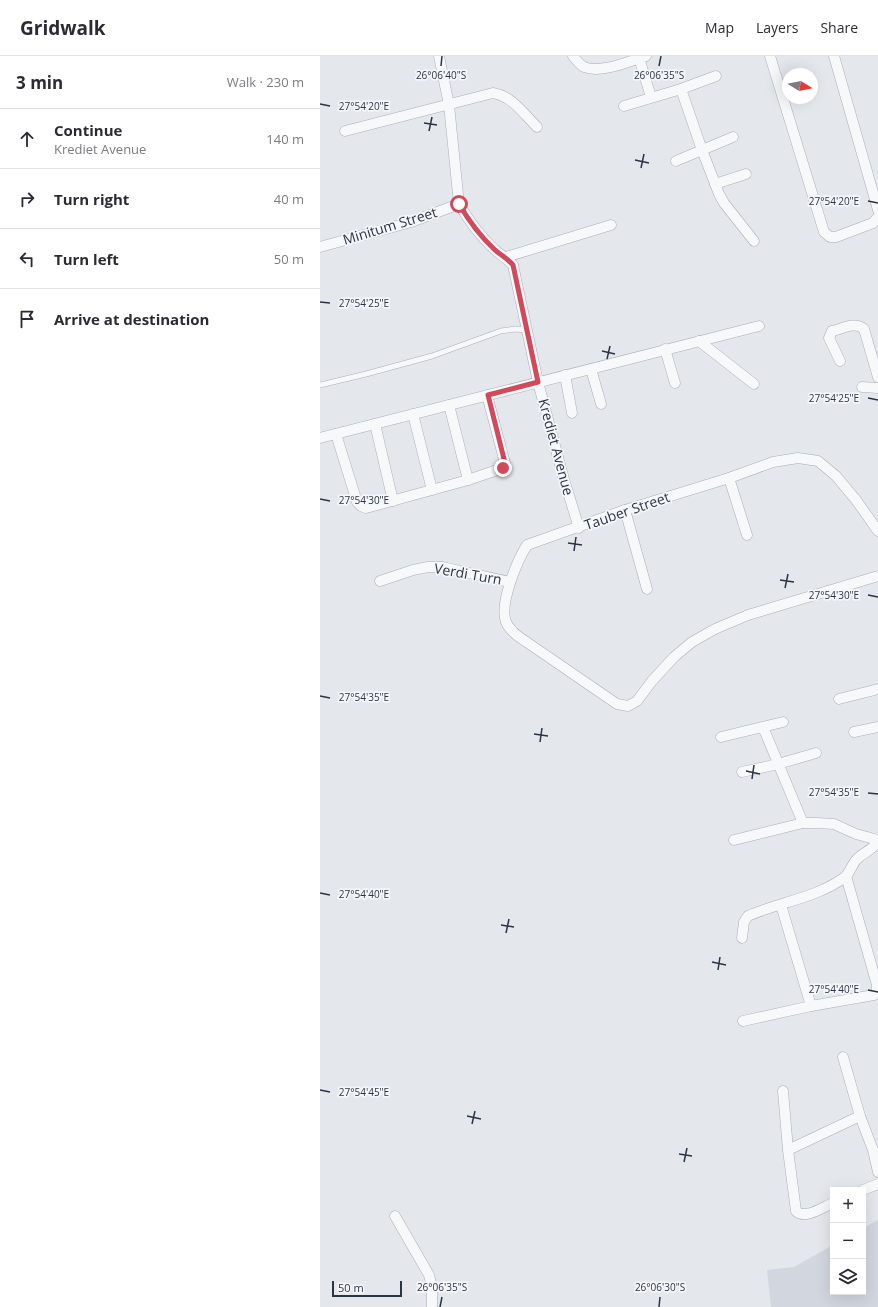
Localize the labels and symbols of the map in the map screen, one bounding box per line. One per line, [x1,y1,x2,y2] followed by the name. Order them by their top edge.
[416,68,466,82] text: 26°06'40"S
[634,68,684,82] text: 26°06'35"S
[782,68,818,104] north arrow
[339,99,389,113] text: 27°54'20"E
[809,194,859,208] text: 27°54'20"E
[450,195,468,213] route start
[340,202,439,249] street label: Minitum Street
[339,296,389,310] text: 27°54'25"E
[809,391,859,405] text: 27°54'25"E
[534,396,579,498] street label: Krediet Avenue
[494,459,512,477] route end
[582,487,672,534] street label: Tauber Street
[339,493,389,507] text: 27°54'30"E
[433,558,503,589] street label: Verdi Turn
[809,588,859,602] text: 27°54'30"E
[339,690,389,704] text: 27°54'35"E
[809,785,859,799] text: 27°54'35"E
[339,887,389,901] text: 27°54'40"E
[809,982,859,996] text: 27°54'40"E
[339,1085,389,1099] text: 27°54'45"E
[332,1279,402,1298] scale bar
[417,1280,467,1294] text: 26°06'35"S
[635,1280,685,1294] text: 26°06'30"S

